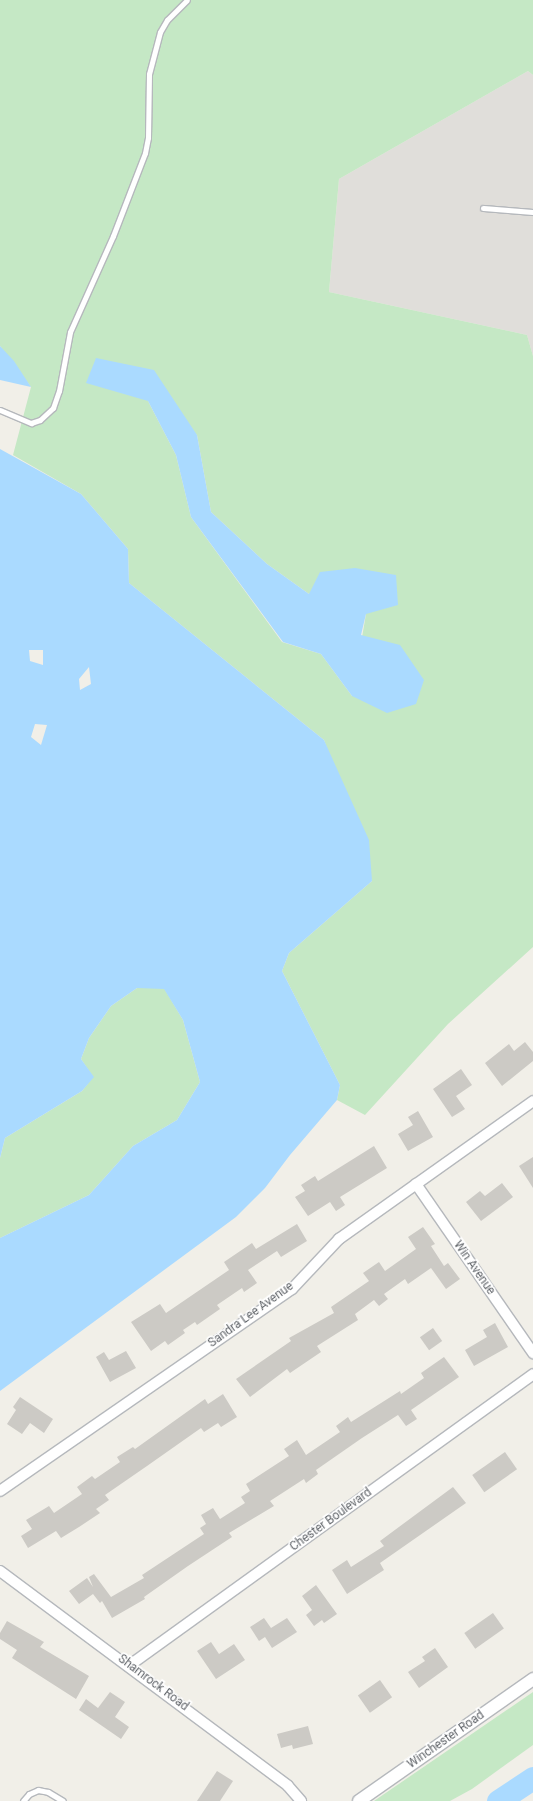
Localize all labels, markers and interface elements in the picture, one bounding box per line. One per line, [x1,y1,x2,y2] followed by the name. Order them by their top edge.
[450,1238,498,1298] street label: Win Avenue
[206,1279,296,1351] street label: Sandra Lee Avenue
[287,1486,375,1554] street label: Chester Boulevard
[115,1652,191,1714] street label: Shamrock Road
[405,1708,487,1772] street label: Winchester Road

